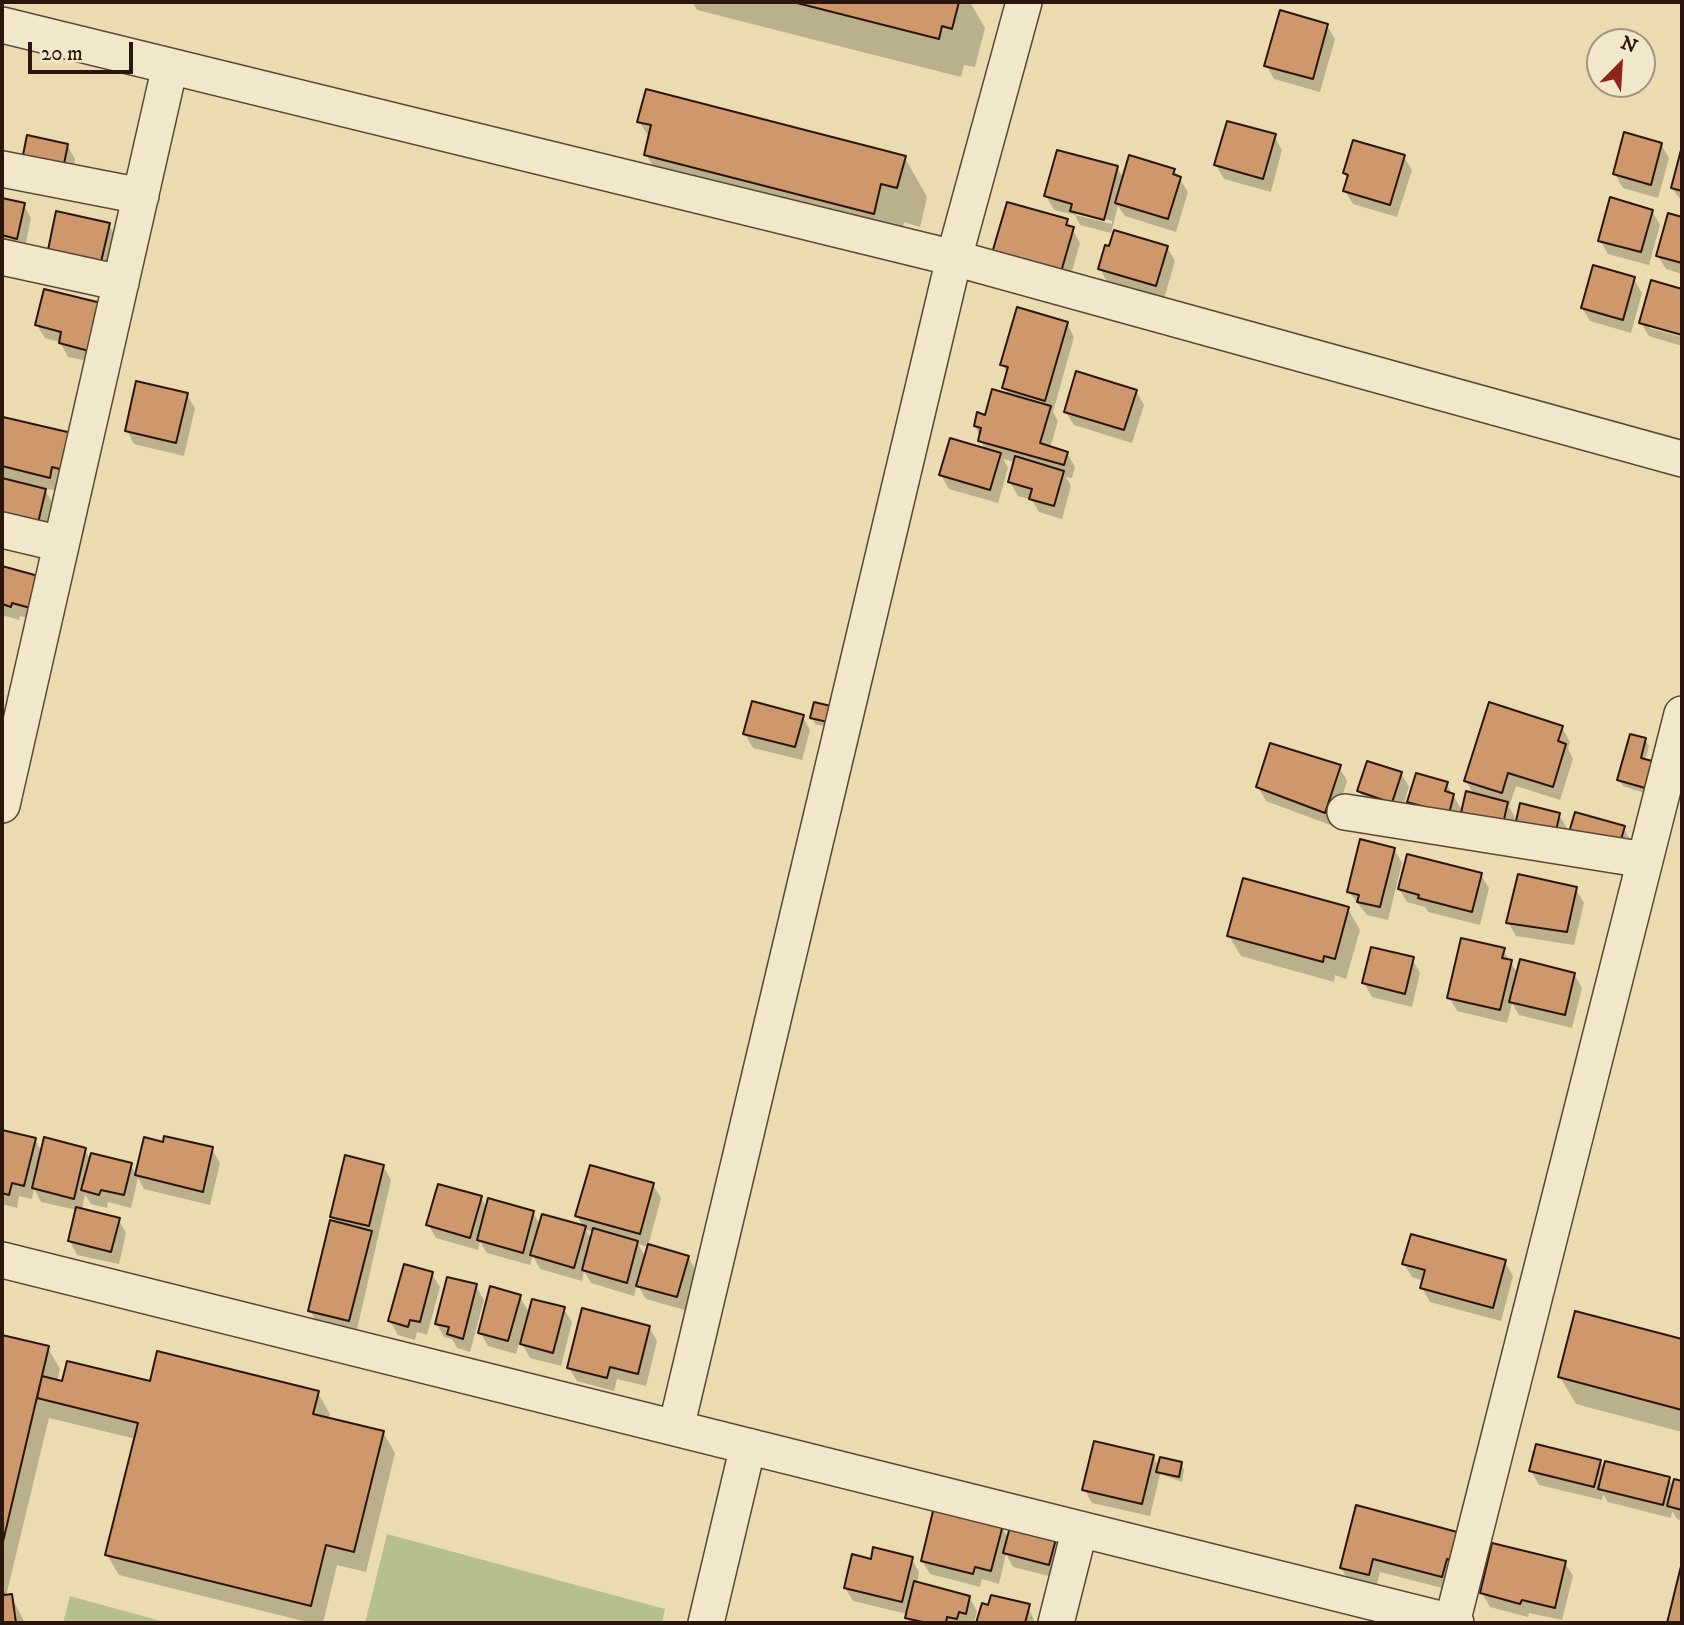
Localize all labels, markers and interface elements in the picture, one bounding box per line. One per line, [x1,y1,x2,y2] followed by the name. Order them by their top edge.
[32,28,136,72] scale bar
[1586,28,1656,98] north arrow
[1617,32,1641,59] text: N
[41,41,83,67] text: 20 m

